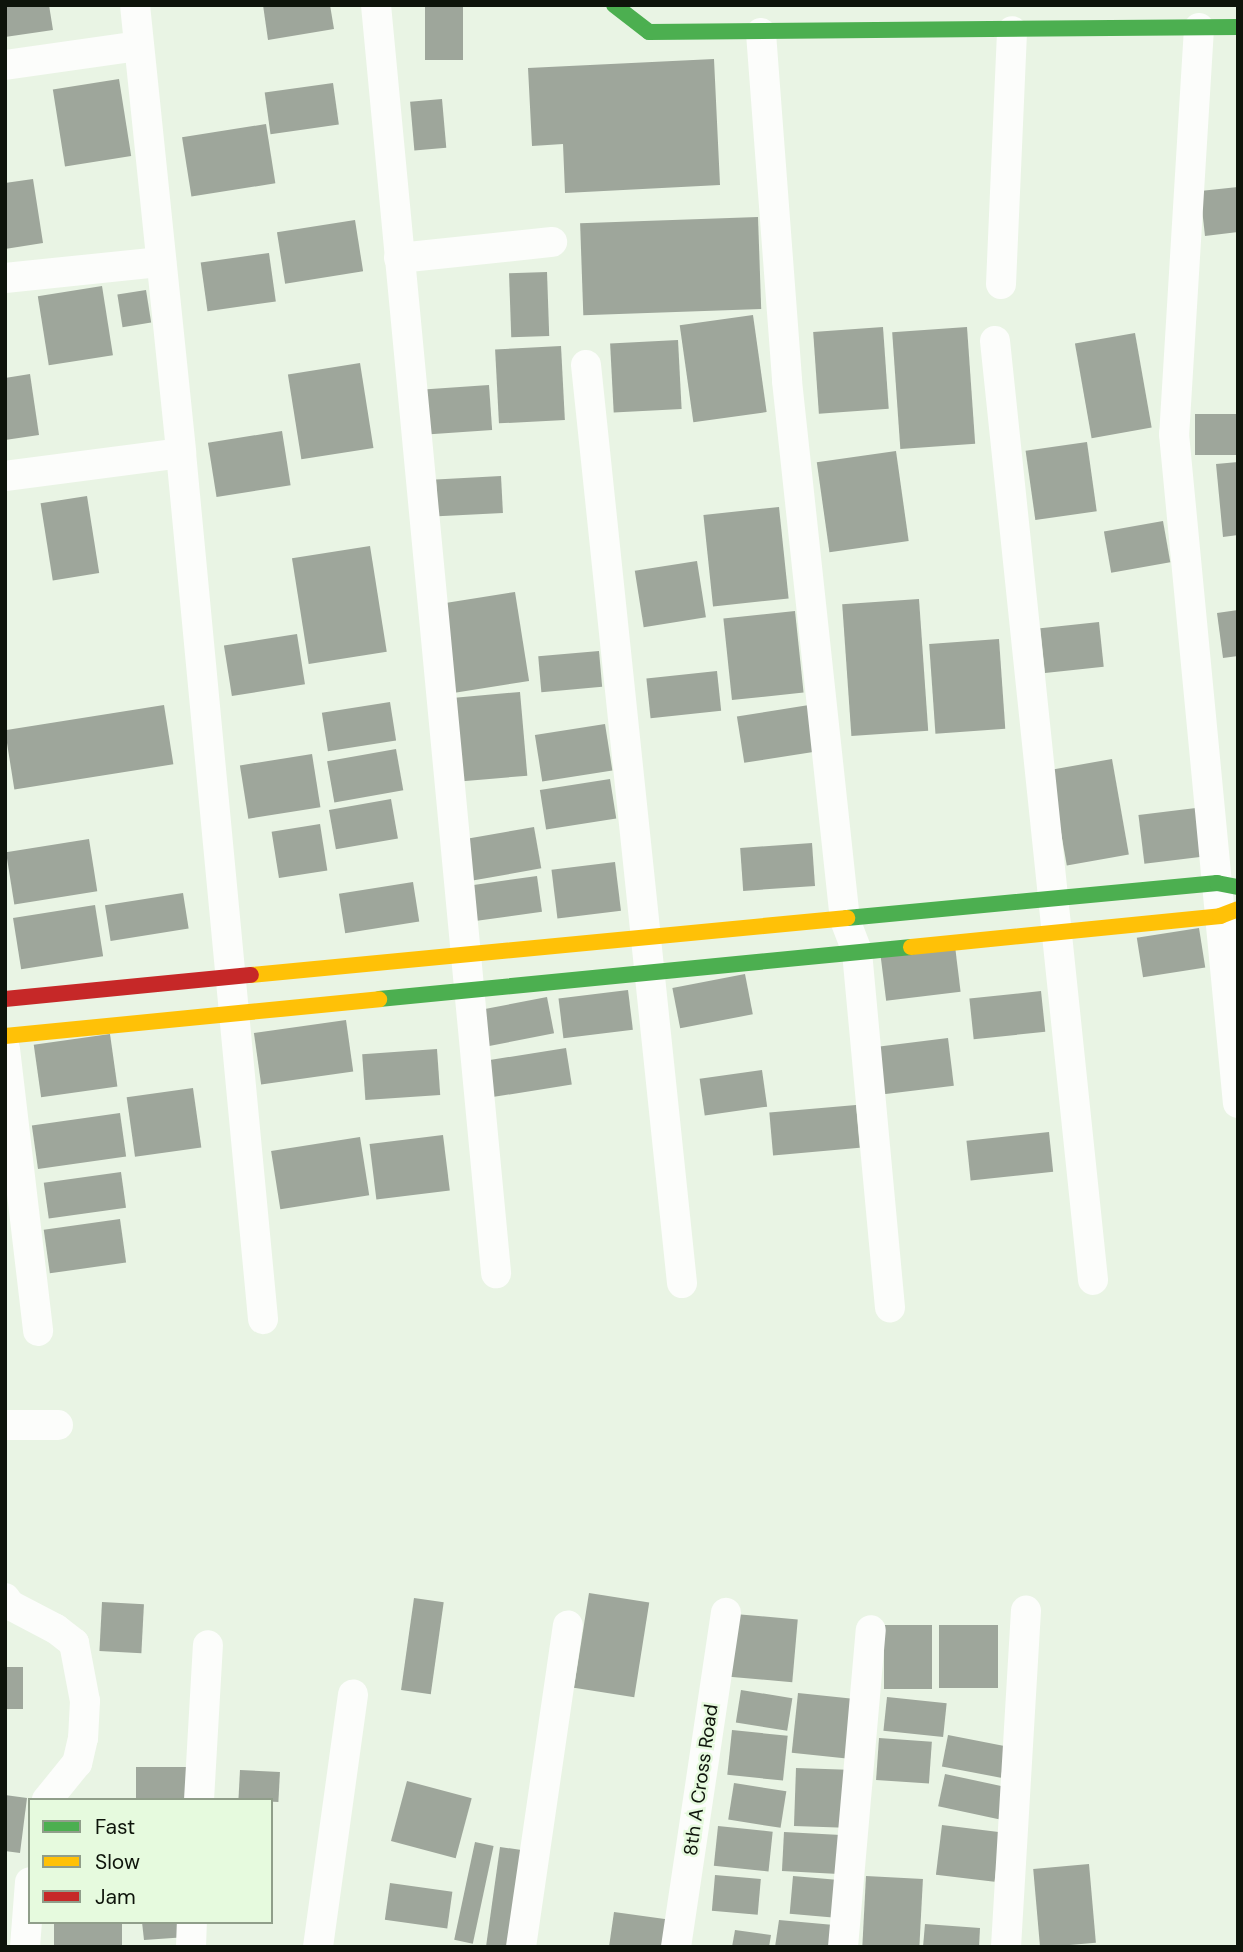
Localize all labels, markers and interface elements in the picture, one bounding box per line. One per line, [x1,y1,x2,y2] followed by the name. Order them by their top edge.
[679,1703,723,1857] street label: 8th A Cross Road
[28,1798,273,1924] legend
[95,1813,135,1841] text: Fast
[95,1848,140,1876] text: Slow
[95,1883,136,1911] text: Jam

